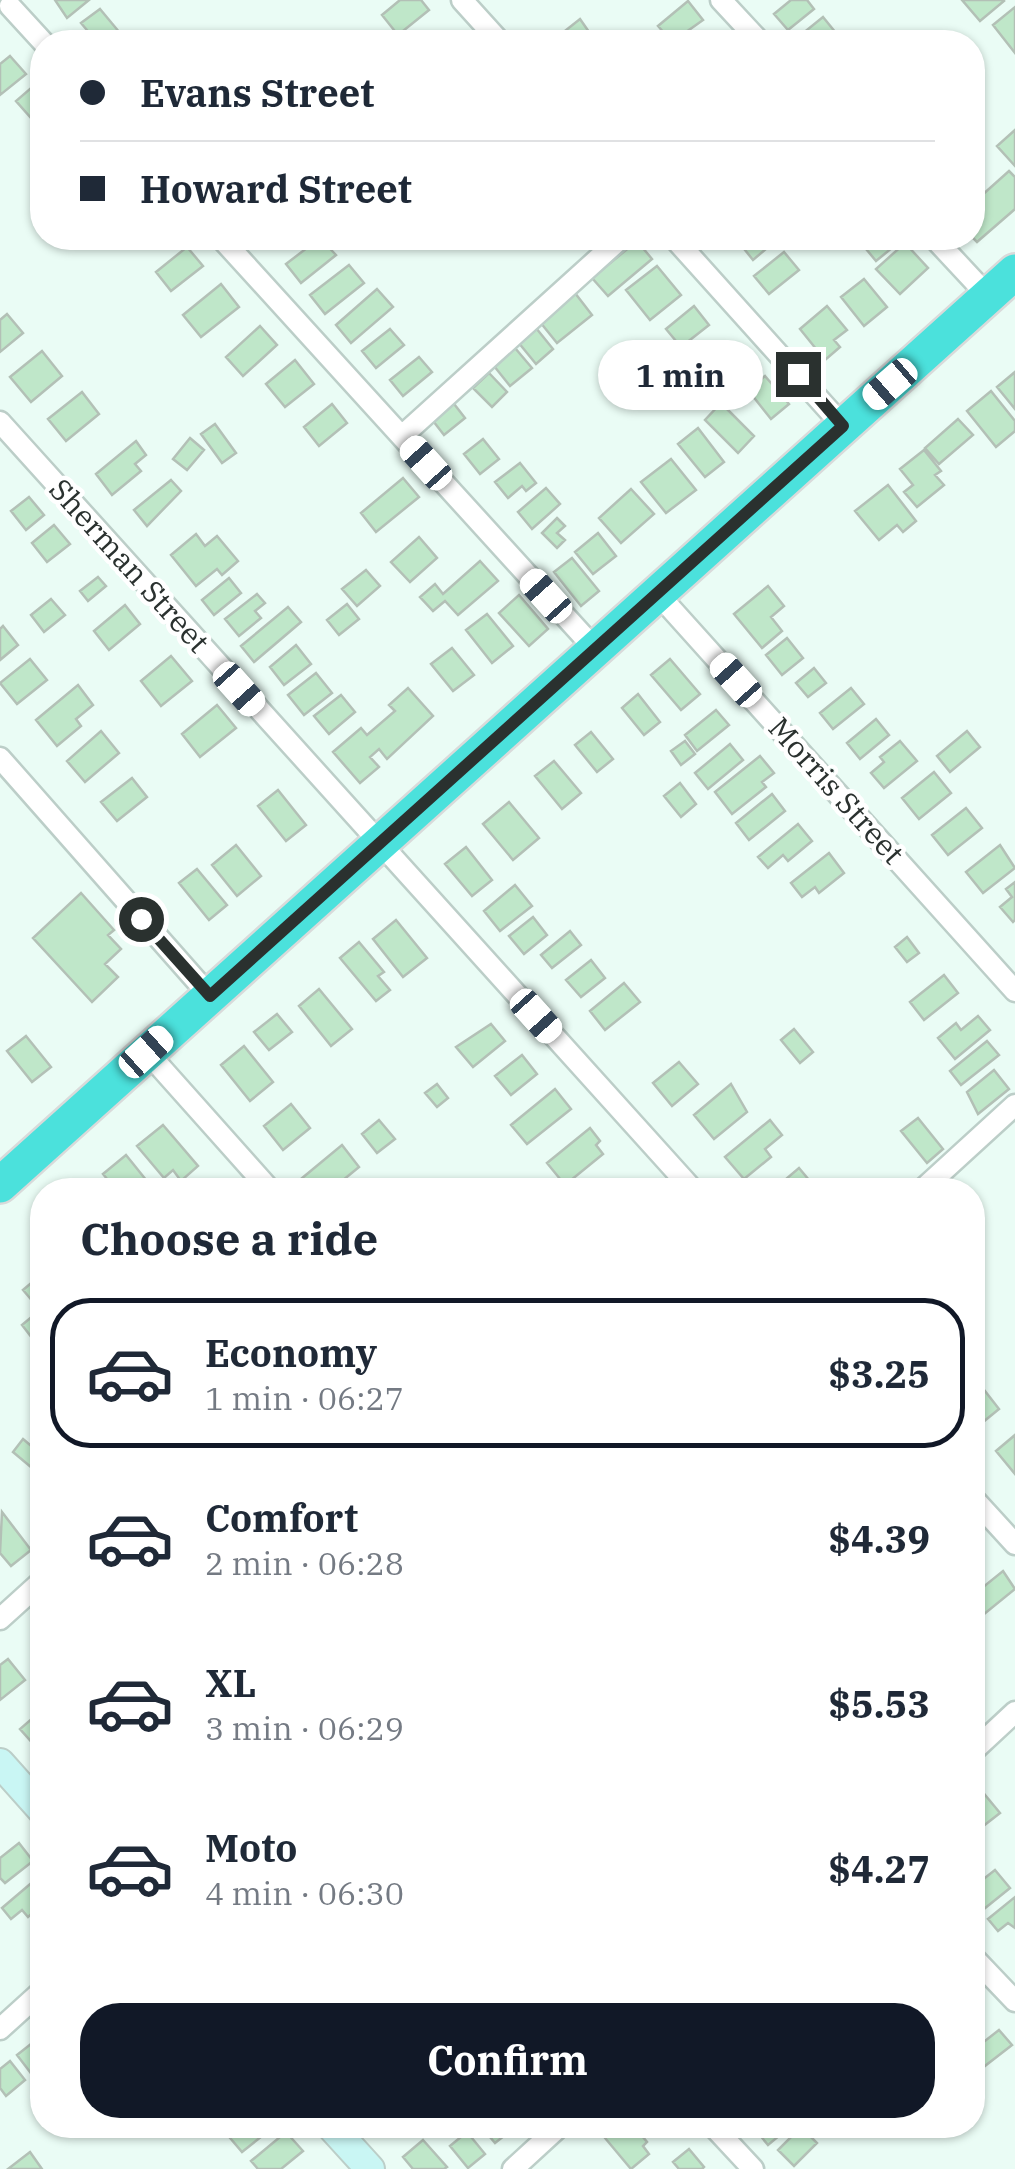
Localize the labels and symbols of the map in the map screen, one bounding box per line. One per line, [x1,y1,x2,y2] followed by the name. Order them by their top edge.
[598,339,763,409] callout: 1 min
[776,352,821,397] route end
[858,353,922,415] car
[395,431,457,495] car
[42,470,219,660] street label: Sherman Street
[515,564,577,628] car
[705,648,767,712] car
[208,657,270,721] car
[761,708,913,872] street label: Morris Street
[119,897,164,942] route start
[505,984,567,1048] car
[114,1021,178,1083] car

